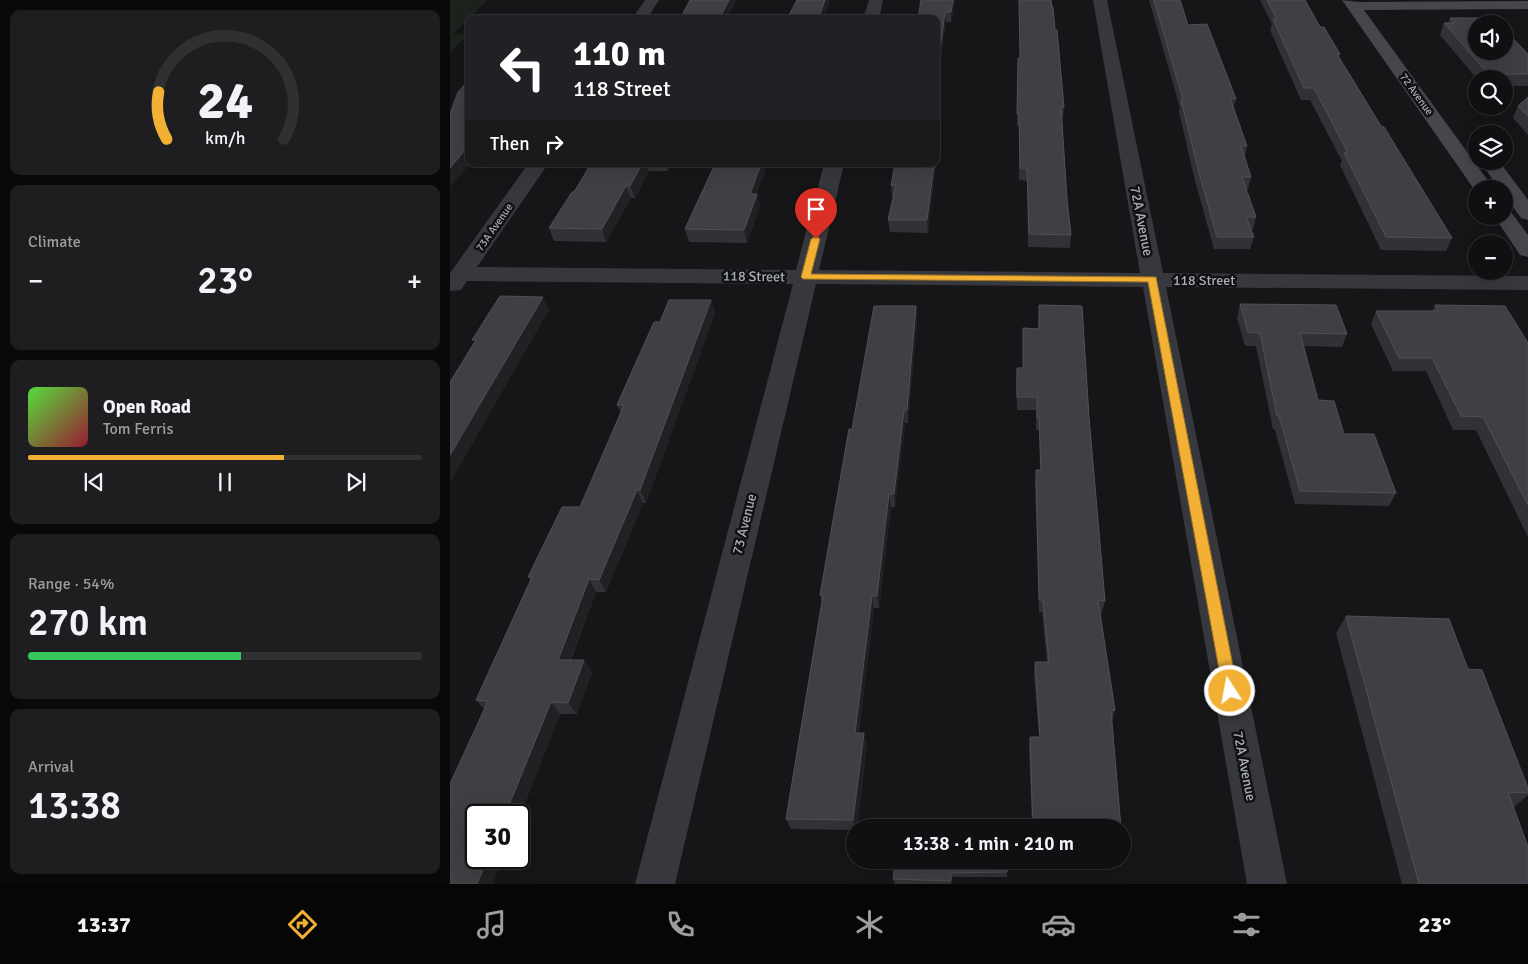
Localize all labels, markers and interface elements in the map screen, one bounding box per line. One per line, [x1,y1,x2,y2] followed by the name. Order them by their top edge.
[1468,15,1513,280] map controls
[1468,15,1513,60] button: sound
[573,32,666,75] text: 110 m
[490,35,555,100] icon: left
[197,69,253,133] text: 24
[1468,70,1513,115] button: search
[1397,71,1436,118] street label: 72 Avenue
[573,75,671,102] text: 118 Street
[1468,125,1513,170] button: layers
[205,127,245,149] text: km/h
[540,130,568,158] icon: right
[490,132,530,156] text: Then
[1468,180,1513,225] button: +
[1126,185,1157,257] street label: 72A Avenue
[795,188,837,239] pin
[802,195,830,223] icon: arrive
[473,201,516,254] street label: 73A Avenue
[28,232,81,252] text: Climate
[1468,235,1513,280] button: −
[197,257,253,304] text: 23°
[28,264,43,298] text: −
[407,264,422,298] text: +
[723,267,785,286] street label: 118 Street
[1173,272,1235,289] street label: 118 Street
[103,395,191,419] text: Open Road
[103,419,173,439] text: Tom Ferris
[80,468,108,496] icon: previous
[211,468,239,496] icon: pause
[342,468,370,496] icon: next
[729,492,760,556] street label: 73 Avenue
[28,574,114,594] text: Range · 54%
[28,599,148,646] text: 270 km
[1203,664,1255,716] position arrow
[1229,730,1260,802] street label: 72A Avenue
[28,757,74,777] text: Arrival
[28,782,121,829] text: 13:38
[465,804,530,869] speed limit sign: 30
[903,832,1074,856] text: 13:38 · 1 min · 210 m
[285,907,320,942] icon: directions
[474,907,509,942] icon: music
[663,907,698,942] icon: phone
[852,907,887,942] icon: climate
[1041,907,1076,942] icon: car
[1229,907,1264,942] icon: filters
[77,911,131,938] text: 13:37
[1418,911,1451,938] text: 23°

